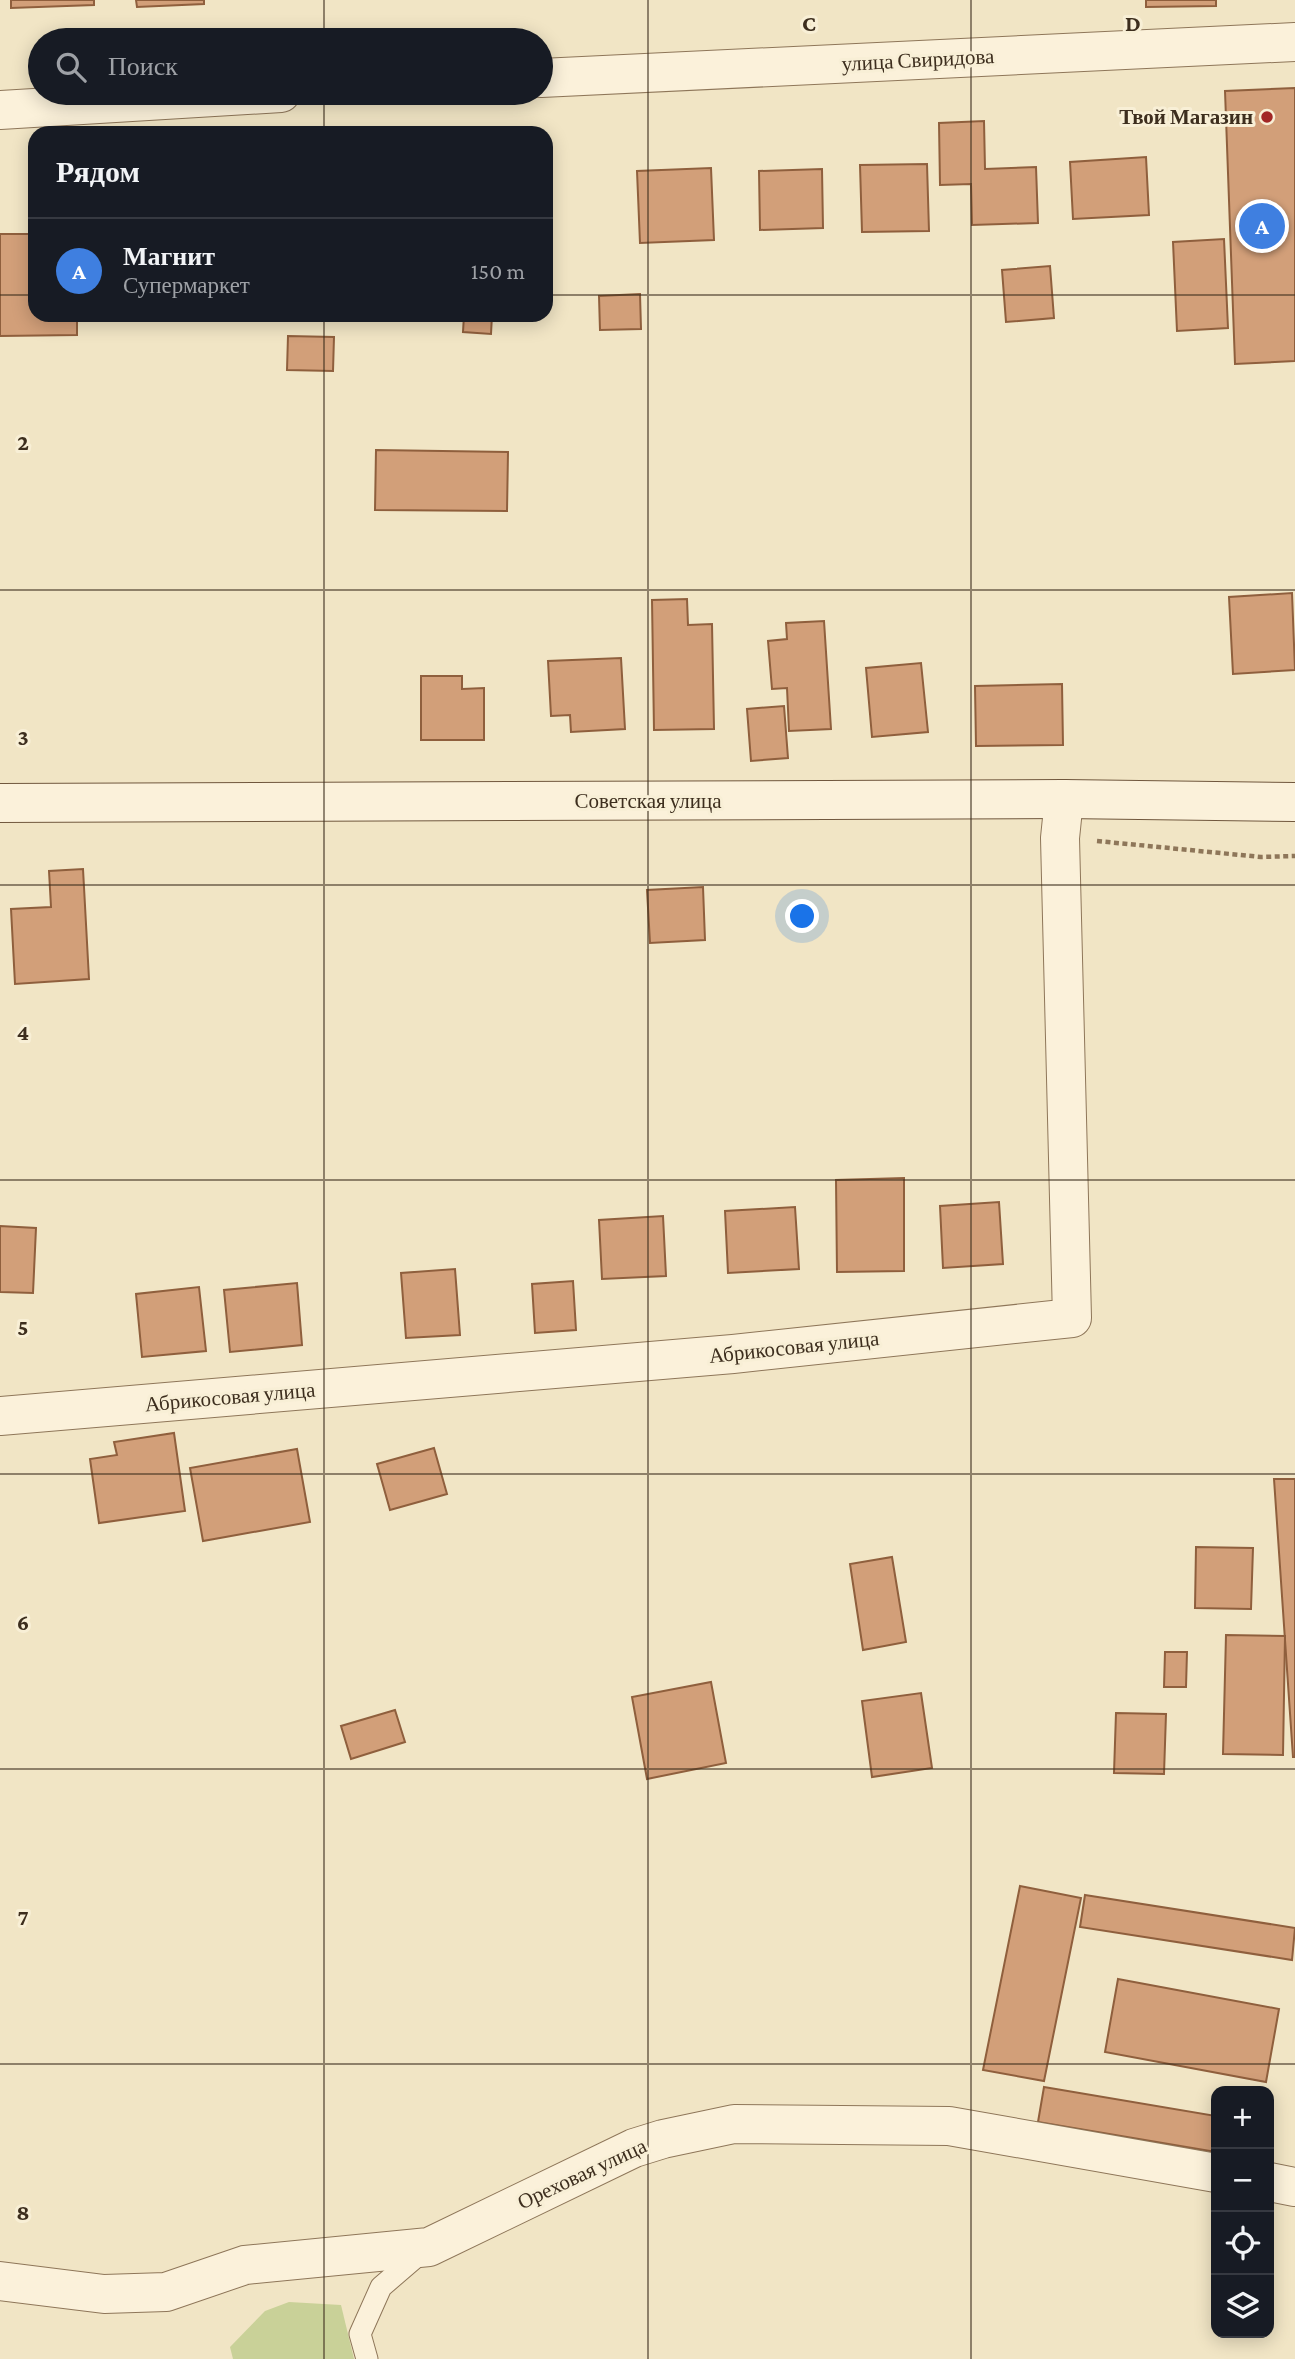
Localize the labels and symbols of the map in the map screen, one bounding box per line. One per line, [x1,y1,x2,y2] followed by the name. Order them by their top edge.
[802,10,816,36] text: C
[1125,10,1141,36] text: D
[841,44,996,76] street label: улица Свиридова
[1119,105,1253,129] place label: Твой Магазин
[1259,109,1275,125] marker: Твой Магазин
[1239,200,1285,252] pin: A
[17,429,29,455] text: 2
[17,724,29,750] text: 3
[574,789,722,813] street label: Советская улица
[785,899,819,933] your location
[17,1019,29,1045] text: 4
[17,1314,29,1340] text: 5
[708,1326,881,1368] street label: Абрикосовая улица
[144,1378,317,1416] street label: Абрикосовая улица
[17,1609,29,1635] text: 6
[17,1904,29,1930] text: 7
[514,2133,651,2214] street label: Ореховая улица
[16,2199,30,2225] text: 8

